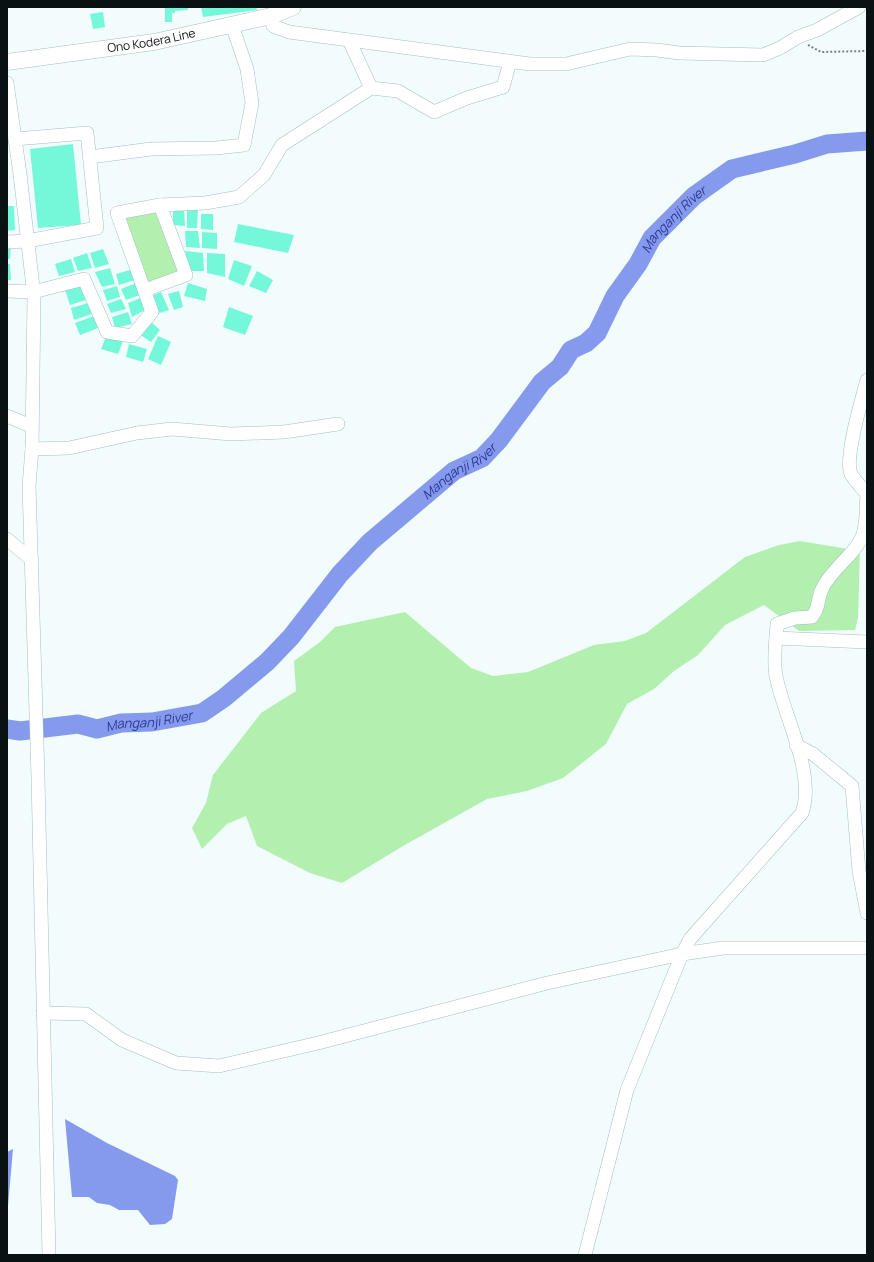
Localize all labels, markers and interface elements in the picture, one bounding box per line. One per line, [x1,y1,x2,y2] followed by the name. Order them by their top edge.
[106,24,197,56] street label: Ono Kodera Line
[637,180,711,256] water label: Manganji River
[418,438,502,503] water label: Manganji River
[104,706,196,736] water label: Manganji River

